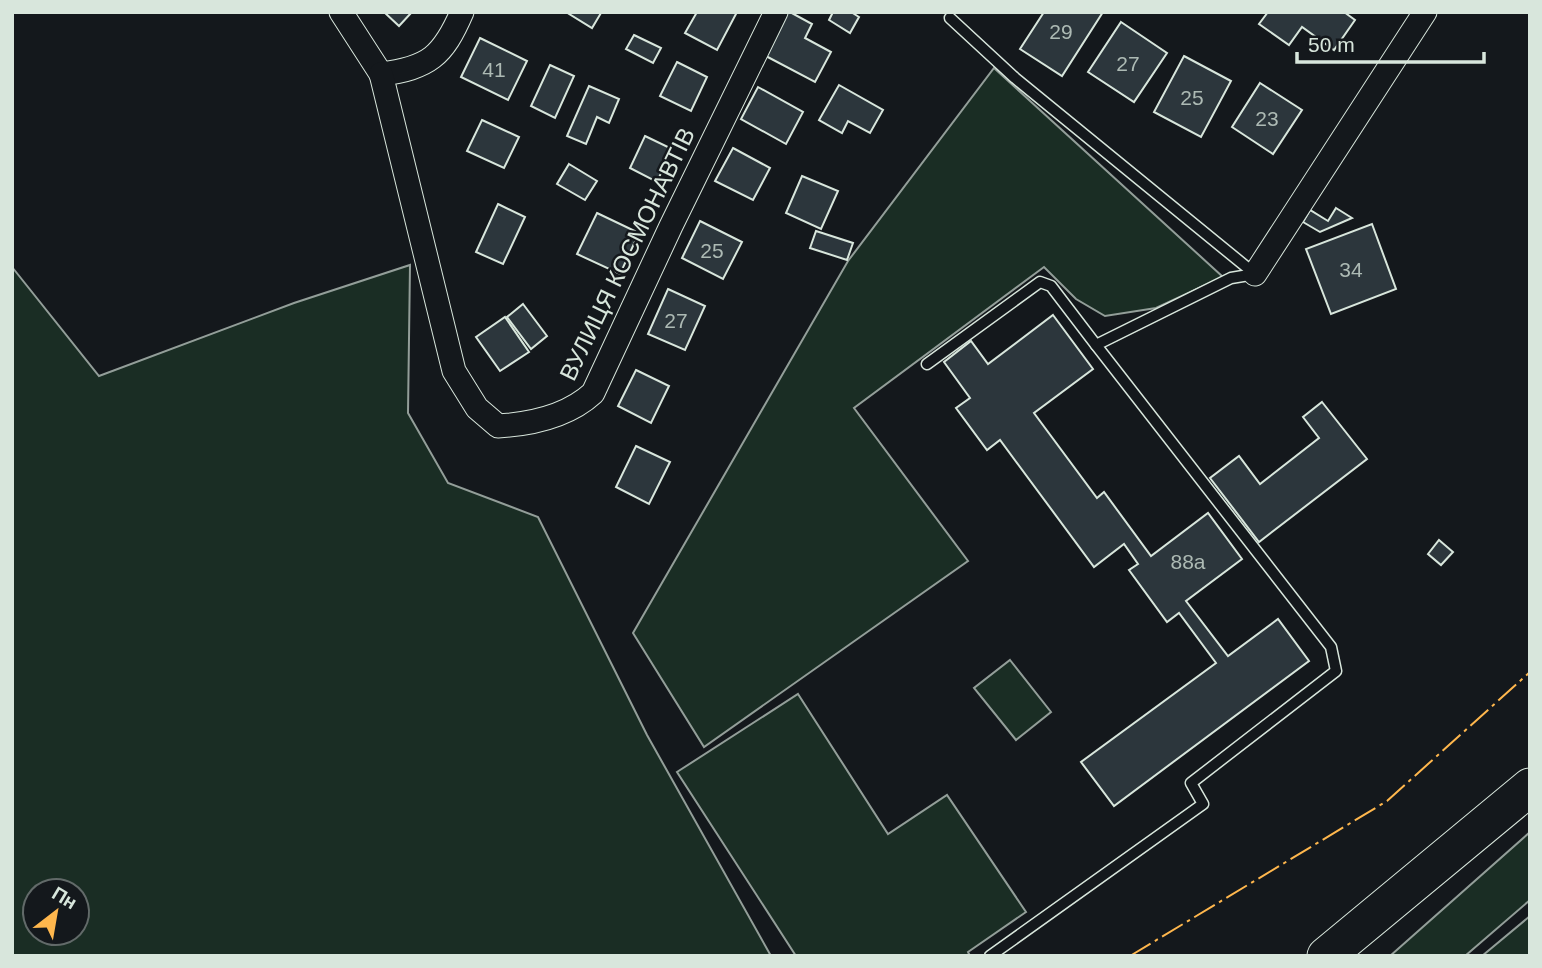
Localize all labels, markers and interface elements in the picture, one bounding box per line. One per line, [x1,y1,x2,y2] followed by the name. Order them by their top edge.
[1049,20,1073,43] house number: 29
[1297,21,1484,65] scale bar
[1308,33,1355,56] text: 50 m
[1116,52,1140,75] house number: 27
[482,58,506,81] house number: 41
[1180,86,1204,109] house number: 25
[1255,107,1279,130] house number: 23
[554,123,700,385] street label: ВУЛИЦЯ КОСМОНАВТІВ
[700,239,724,262] house number: 25
[1339,258,1363,281] house number: 34
[664,309,688,332] house number: 27
[1170,550,1206,573] house number: 88а
[21,877,91,947] north arrow
[48,882,81,913] text: Пн

